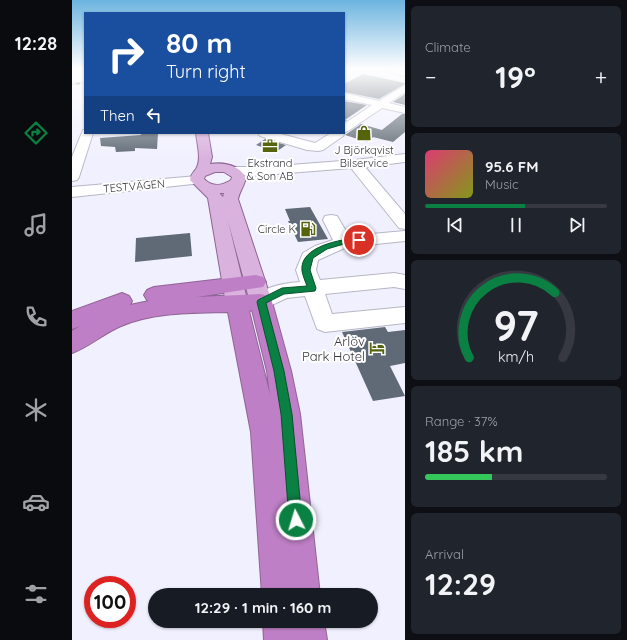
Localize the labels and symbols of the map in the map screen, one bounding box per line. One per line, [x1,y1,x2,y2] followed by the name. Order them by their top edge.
[355,124,373,142] shop icon: J Björkqvist Bilservice
[261,137,279,155] office icon: Ekstrand & Son AB
[334,143,394,170] place label: J Björkqvist Bilservice
[247,156,293,183] place label: Ekstrand & Son AB
[102,176,166,196] street label: TESTVÄGEN
[299,220,317,238] fuel station icon: Circle K
[258,222,296,236] place label: Circle K
[342,223,376,257] pin
[302,333,365,364] place label: Arlöv Park Hotel
[368,339,386,357] hotel icon: Arlöv Park Hotel
[275,499,317,541] position arrow
[84,576,136,628] speed limit sign: 100

